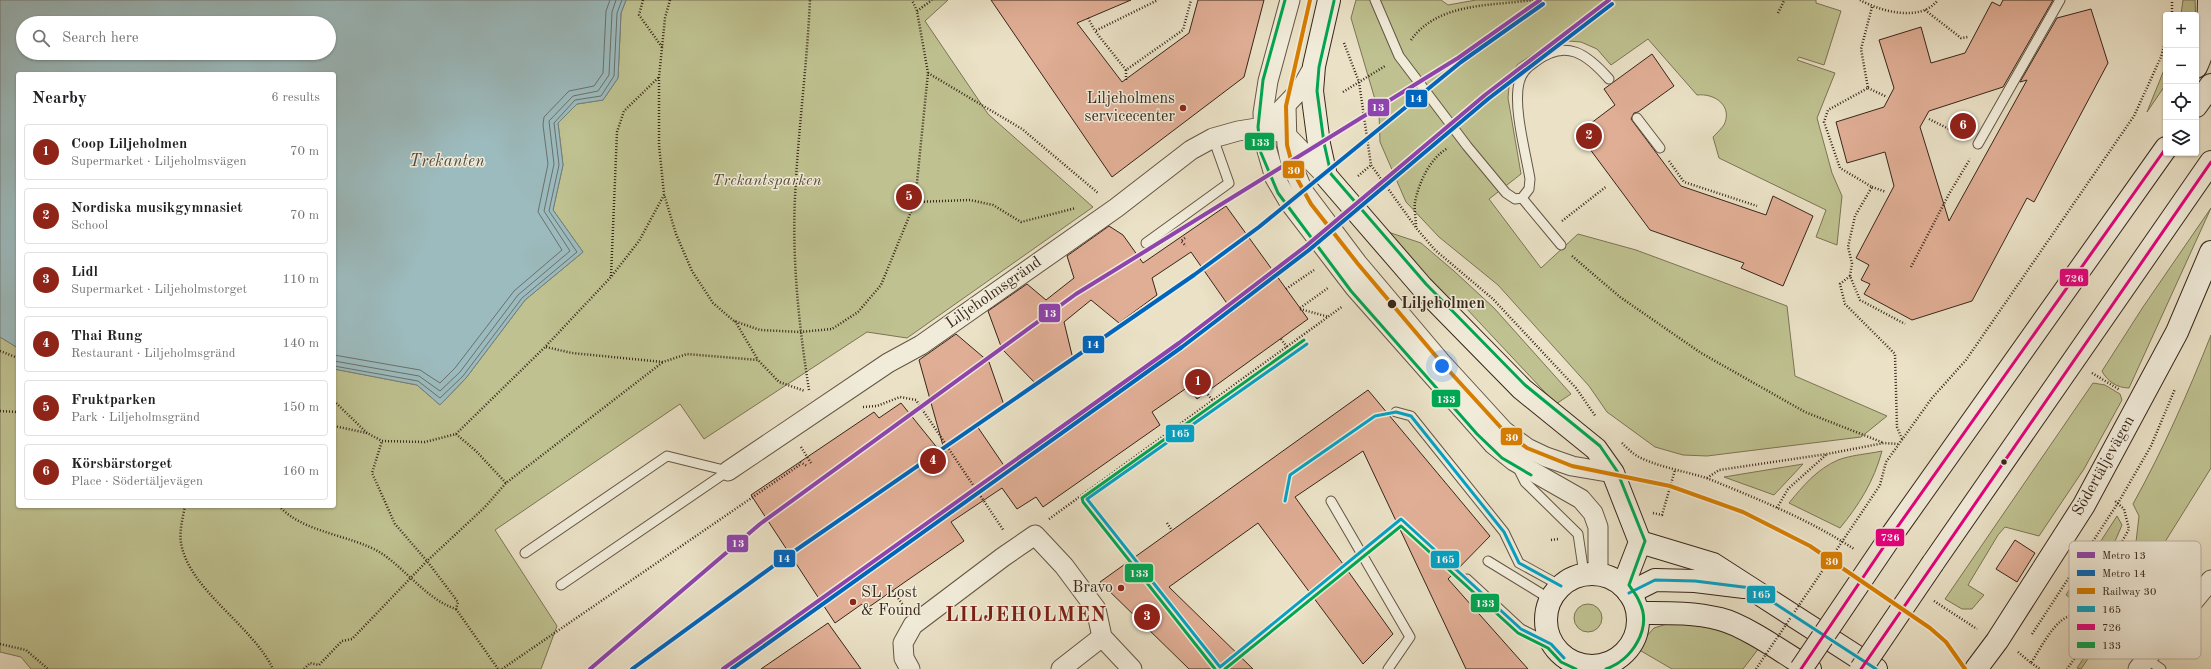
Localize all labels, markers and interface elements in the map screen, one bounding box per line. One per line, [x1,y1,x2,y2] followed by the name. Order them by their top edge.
[2163,12,2199,156] map controls
[2163,12,2199,48] button: +
[16,16,336,60] search box
[30,27,52,49] icon: search
[62,31,139,46] text: Search here
[2163,48,2199,84] button: −
[2163,84,2199,120] button: locate
[1405,89,1428,108] line badge: 14
[32,90,87,107] text: Nearby
[271,91,320,104] text: 6 results
[1085,91,1175,125] place label: Liljeholmens servicecenter
[1410,94,1422,105] text: 14
[1367,98,1390,117] line badge: 13
[1178,103,1188,113] marker: Liljeholmens servicecenter
[1372,103,1384,114] text: 13
[1950,111,1976,141] pin: 6
[2163,120,2199,156] button: layers
[1576,121,1602,151] pin: 2
[1244,132,1275,151] line badge: 133
[71,137,187,152] text: Coop Liljeholmen
[1250,138,1270,149] text: 133
[42,145,50,158] text: 1
[290,145,319,158] text: 70 m
[409,153,485,170] water label: Trekanten
[71,155,247,168] text: Supermarket · Liljeholmsvägen
[1282,160,1305,179] line badge: 30
[1288,166,1300,177] text: 30
[712,173,822,189] park label: Trekantsparken
[896,182,922,212] pin: 5
[71,201,243,216] text: Nordiska musikgymnasiet
[42,209,50,222] text: 2
[290,209,319,222] text: 70 m
[71,219,108,232] text: School
[943,254,1045,332] street label: Liljeholmsgränd
[71,265,98,280] text: Lidl
[2059,268,2089,287] line badge: 726
[42,273,50,286] text: 3
[282,273,319,286] text: 110 m
[2064,274,2084,285] text: 726
[71,283,247,296] text: Supermarket · Liljeholmstorget
[1401,296,1485,312] place label: Liljeholmen
[1386,298,1398,310] marker: Liljeholmen
[1038,303,1061,323] line badge: 13
[1044,309,1056,320] text: 13
[71,329,142,344] text: Thai Rung
[1082,335,1105,354] line badge: 14
[42,337,50,350] text: 4
[282,337,319,350] text: 140 m
[1087,340,1099,351] text: 14
[71,347,236,360] text: Restaurant · Liljeholmsgränd
[1432,356,1452,376] your location
[1185,367,1211,397] pin: 1
[1431,389,1461,408] line badge: 133
[71,393,156,408] text: Fruktparken
[1436,395,1456,406] text: 133
[42,401,50,414] text: 5
[282,401,319,414] text: 150 m
[71,411,200,424] text: Park · Liljeholmsgränd
[2070,413,2138,519] street label: Södertäljevägen
[1165,424,1195,443] line badge: 165
[1500,427,1523,446] line badge: 30
[1170,429,1190,440] text: 165
[1506,433,1518,444] text: 30
[920,446,946,476] pin: 4
[71,457,172,472] text: Körsbärstorget
[1999,457,2009,467] unlabelled marker
[42,465,50,478] text: 6
[282,465,319,478] text: 160 m
[71,475,203,488] text: Place · Södertäljevägen
[1875,528,1905,547] line badge: 726
[1880,533,1900,544] text: 726
[726,534,749,553] line badge: 13
[732,539,744,550] text: 13
[2069,541,2201,659] legend
[773,549,796,568] line badge: 14
[1430,550,1460,569] line badge: 165
[1820,551,1843,570] line badge: 30
[2102,551,2146,562] text: Metro 13
[778,554,790,565] text: 14
[1435,555,1455,566] text: 165
[1826,557,1838,568] text: 30
[1124,563,1154,583] line badge: 133
[1129,569,1149,580] text: 133
[2102,569,2146,580] text: Metro 14
[1072,580,1113,596] place label: Bravo
[1116,583,1126,593] marker: Bravo
[861,585,921,619] place label: SL Lost & Found
[1746,585,1776,604] line badge: 165
[2102,587,2156,598] text: Railway 30
[1751,590,1771,601] text: 165
[1470,593,1500,613] line badge: 133
[848,597,858,607] marker: SL Lost & Found
[1475,599,1495,610] text: 133
[1134,602,1160,632] pin: 3
[2102,605,2121,616] text: 165
[945,606,1107,626] district label: LILJEHOLMEN
[2102,623,2121,634] text: 726
[2102,641,2121,652] text: 133

